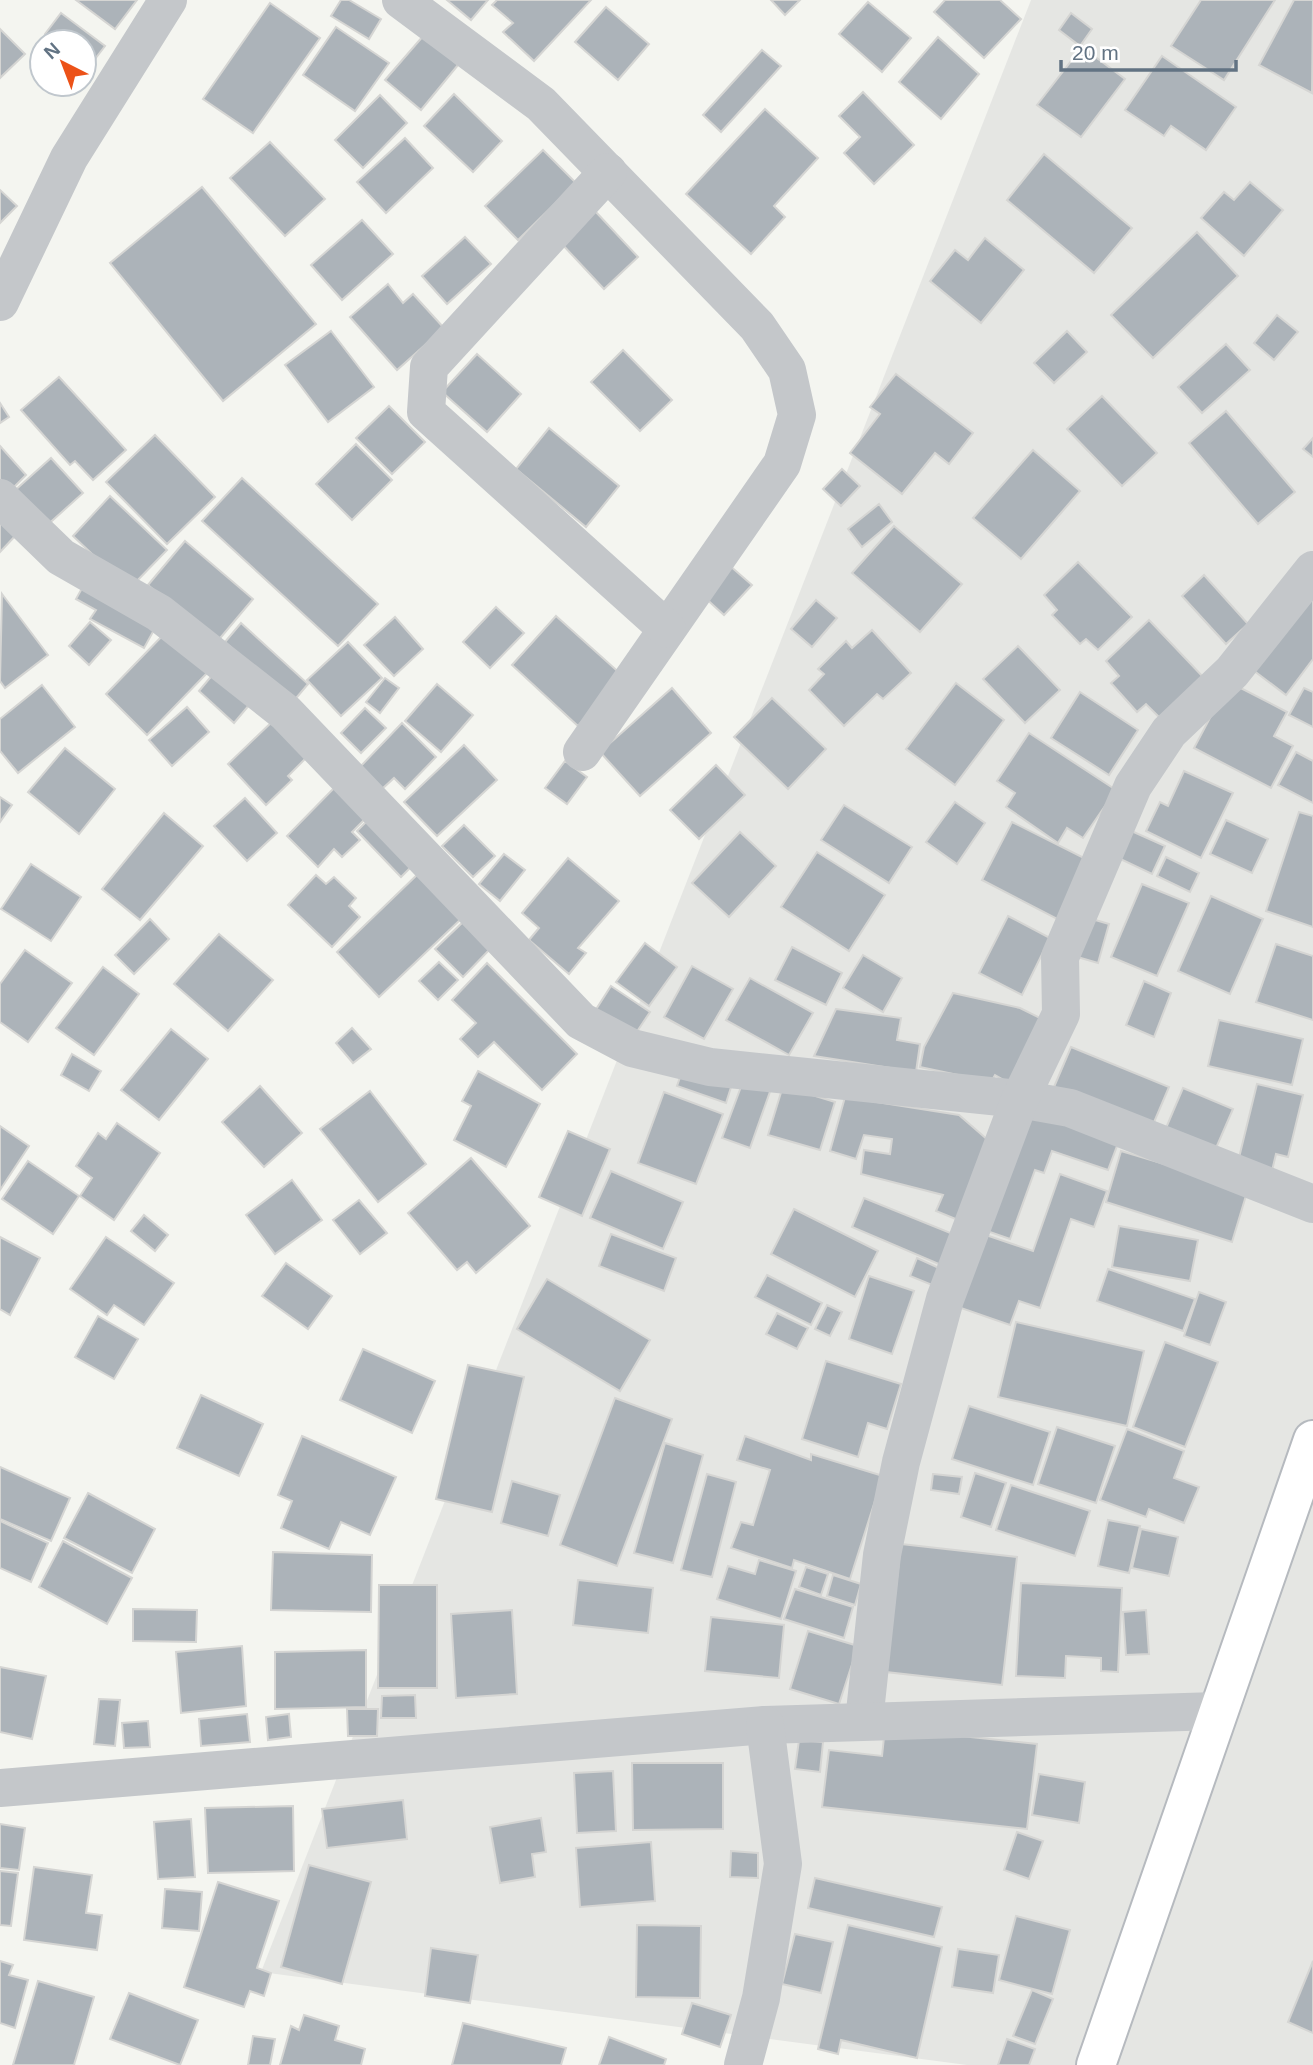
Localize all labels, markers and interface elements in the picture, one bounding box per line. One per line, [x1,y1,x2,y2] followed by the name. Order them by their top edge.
[28,28,98,98] north arrow
[1061,28,1236,72] scale bar
[40,38,64,63] text: N
[1072,41,1119,64] text: 20 m

